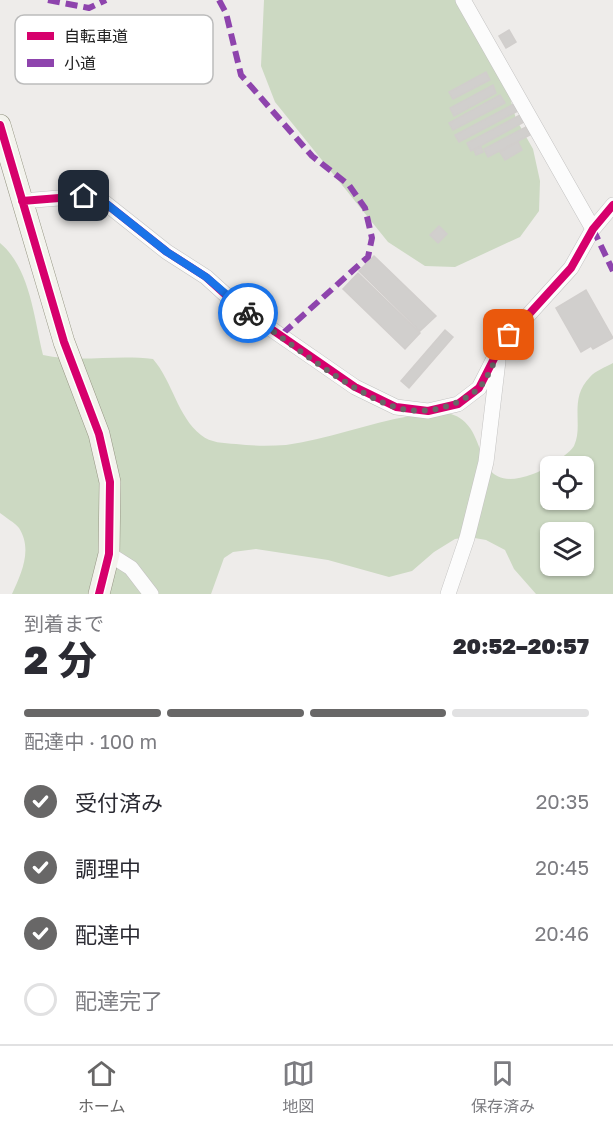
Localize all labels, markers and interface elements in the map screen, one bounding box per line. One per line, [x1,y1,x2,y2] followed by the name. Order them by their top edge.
[15,15,213,84] legend
[64,26,128,46] text: 自転車道
[64,53,96,73] text: 小道
[58,170,109,221] pin
[67,179,100,212] icon: home
[218,283,278,343] courier
[232,297,265,330] icon: bike
[483,309,534,360] pin
[492,318,525,351] icon: bag
[540,456,594,576] map controls
[540,456,594,510] button: locate
[540,522,594,576] button: layers
[24,611,104,635] text: 到着まで
[453,632,589,659] text: 20:52–20:57
[24,636,97,683] text: 2 分
[24,729,157,753] text: 配達中 · 100 m
[24,785,57,818] icon: check
[75,789,163,816] text: 受付済み
[536,789,589,813] text: 20:35
[24,851,57,884] icon: check
[75,855,141,882] text: 調理中
[535,855,589,879] text: 20:45
[24,917,57,950] icon: check
[75,921,141,948] text: 配達中
[535,921,589,945] text: 20:46
[75,987,163,1014] text: 配達完了
[78,1057,126,1117] tab: ホーム
[282,1057,315,1117] tab: 地図
[471,1057,535,1117] tab: 保存済み

